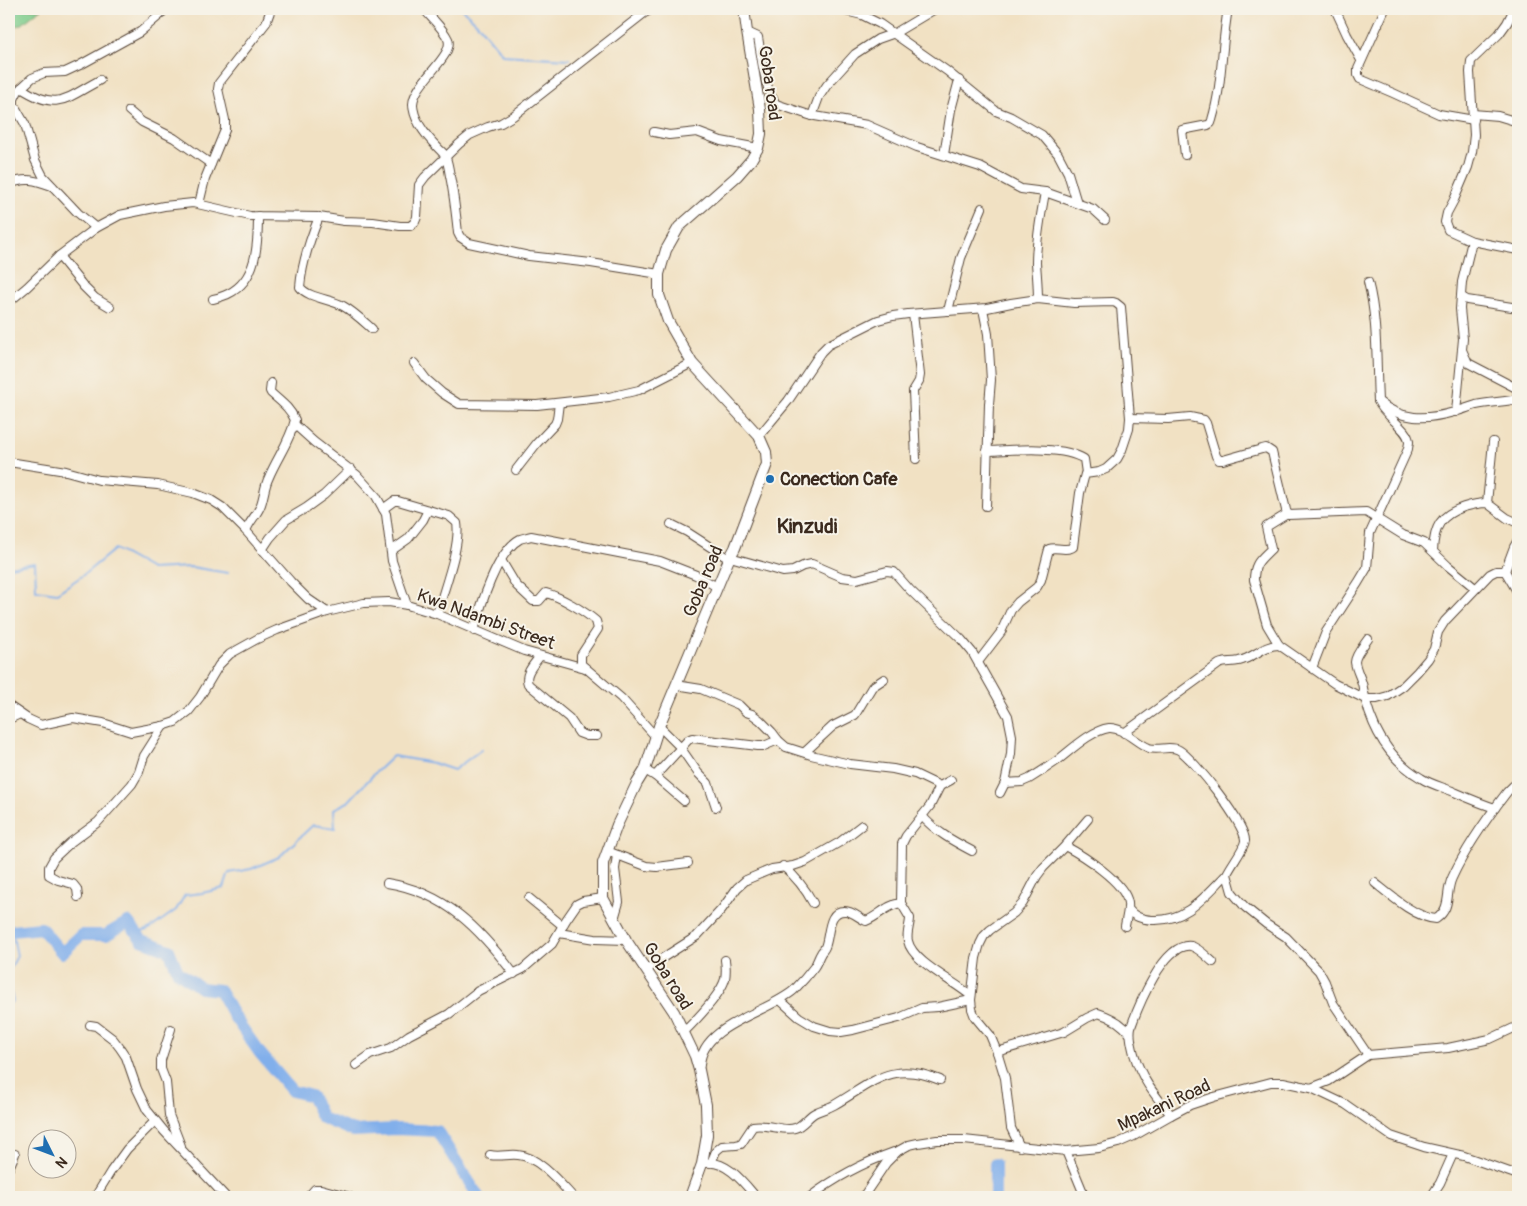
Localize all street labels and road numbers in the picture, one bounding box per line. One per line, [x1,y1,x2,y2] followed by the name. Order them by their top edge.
[753,44,786,122] street label: Goba road
[678,542,729,621] street label: Goba road
[414,584,559,655] street label: Kwa Ndambi Street
[638,938,697,1014] street label: Goba road
[1114,1074,1214,1137] street label: Mpakani Road

